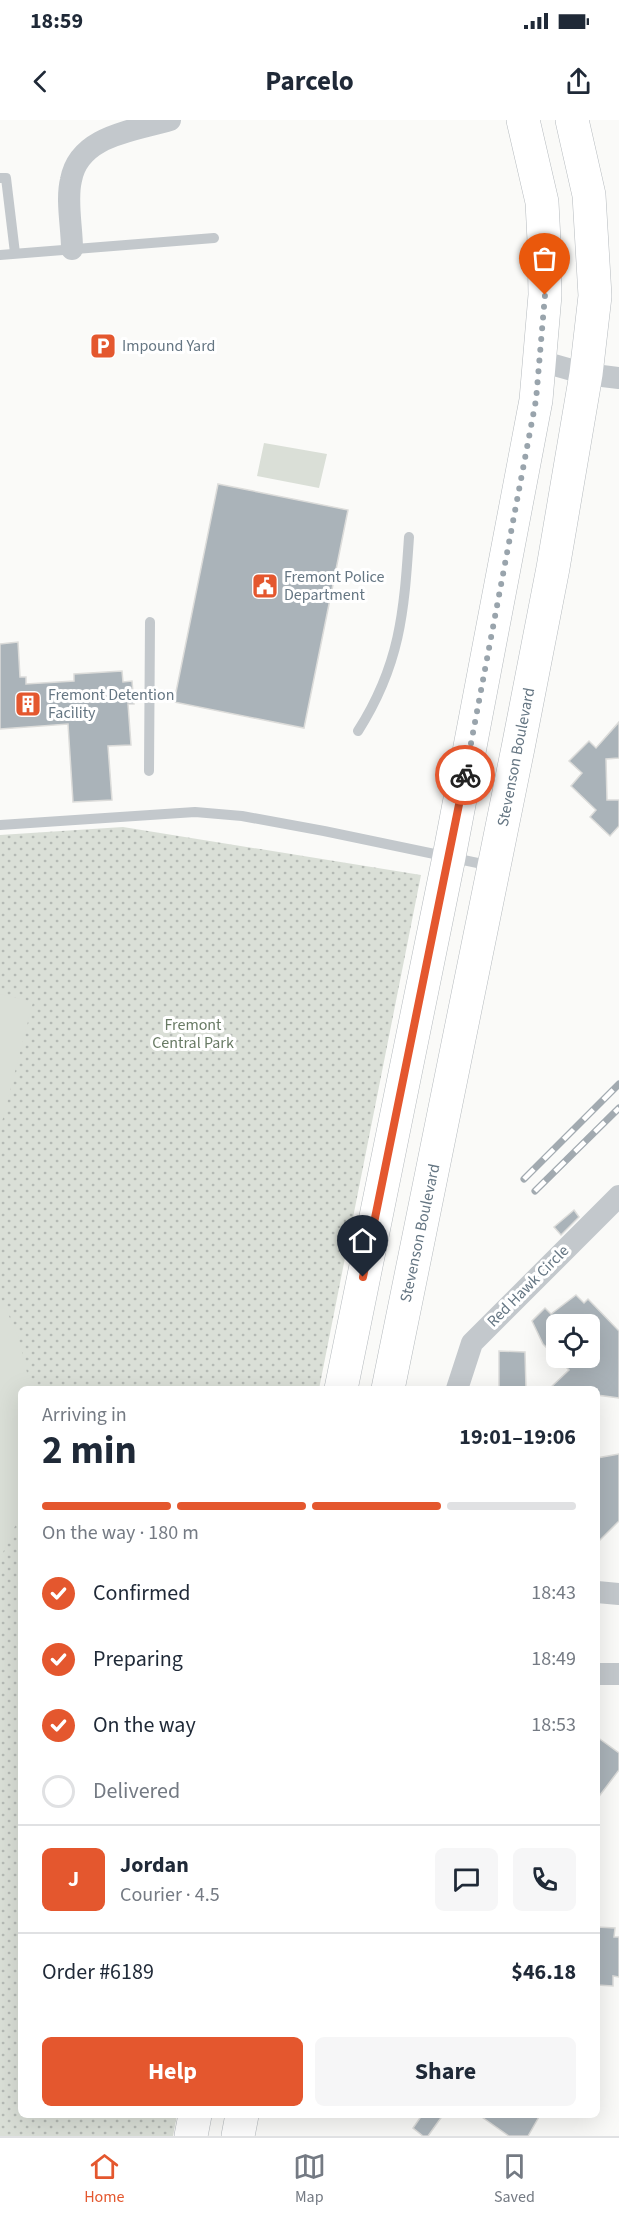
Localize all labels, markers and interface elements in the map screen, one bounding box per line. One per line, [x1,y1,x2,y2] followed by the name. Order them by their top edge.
[30,5,83,37] text: 18:59
[265,62,354,101] text: Parcelo
[24,65,57,98] icon: back
[562,65,595,98] icon: share
[519,233,570,295] pin
[528,242,561,275] icon: bag
[88,331,118,361] parking icon: Impound Yard
[122,335,215,357] place label: Impound Yard
[284,566,385,606] place label: Fremont Police Department
[250,571,280,601] public building icon: Fremont Police Department
[48,684,174,724] place label: Fremont Detention Facility
[492,686,540,828] street label: Stevenson Boulevard
[13,689,43,719] building icon: Fremont Detention Facility
[435,745,495,805] courier
[449,759,482,792] icon: bike
[152,1014,234,1054] park label: Fremont Central Park
[395,1162,445,1304] street label: Stevenson Boulevard
[337,1215,388,1277] pin
[346,1224,379,1257] icon: home
[482,1240,574,1332] street label: Red Hawk Circle
[546,1314,600,1368] map controls
[546,1314,600,1368] button: locate
[42,1401,127,1429] text: Arriving in
[459,1421,576,1453] text: 19:01–19:06
[42,1423,137,1479] text: 2 min
[42,1519,199,1547] text: On the way · 180 m
[42,1577,75,1610] icon: check
[93,1577,190,1609] text: Confirmed
[531,1579,576,1607] text: 18:43
[42,1643,75,1676] icon: check
[93,1643,183,1675] text: Preparing
[531,1645,576,1673] text: 18:49
[42,1709,75,1742] icon: check
[93,1709,196,1741] text: On the way
[531,1711,576,1739] text: 18:53
[93,1775,180,1807] text: Delivered
[435,1848,498,1911] button: chat
[513,1848,576,1911] button: phone
[120,1849,189,1881] text: Jordan
[68,1863,79,1895] text: J
[120,1881,220,1909] text: Courier · 4.5
[42,1956,154,1988] text: Order #6189
[511,1956,576,1988] text: $46.18
[42,2037,303,2106] button: Help
[315,2037,576,2106] button: Share
[84,2150,124,2208] tab: Home
[293,2150,326,2208] tab: Map
[494,2150,535,2208] tab: Saved

